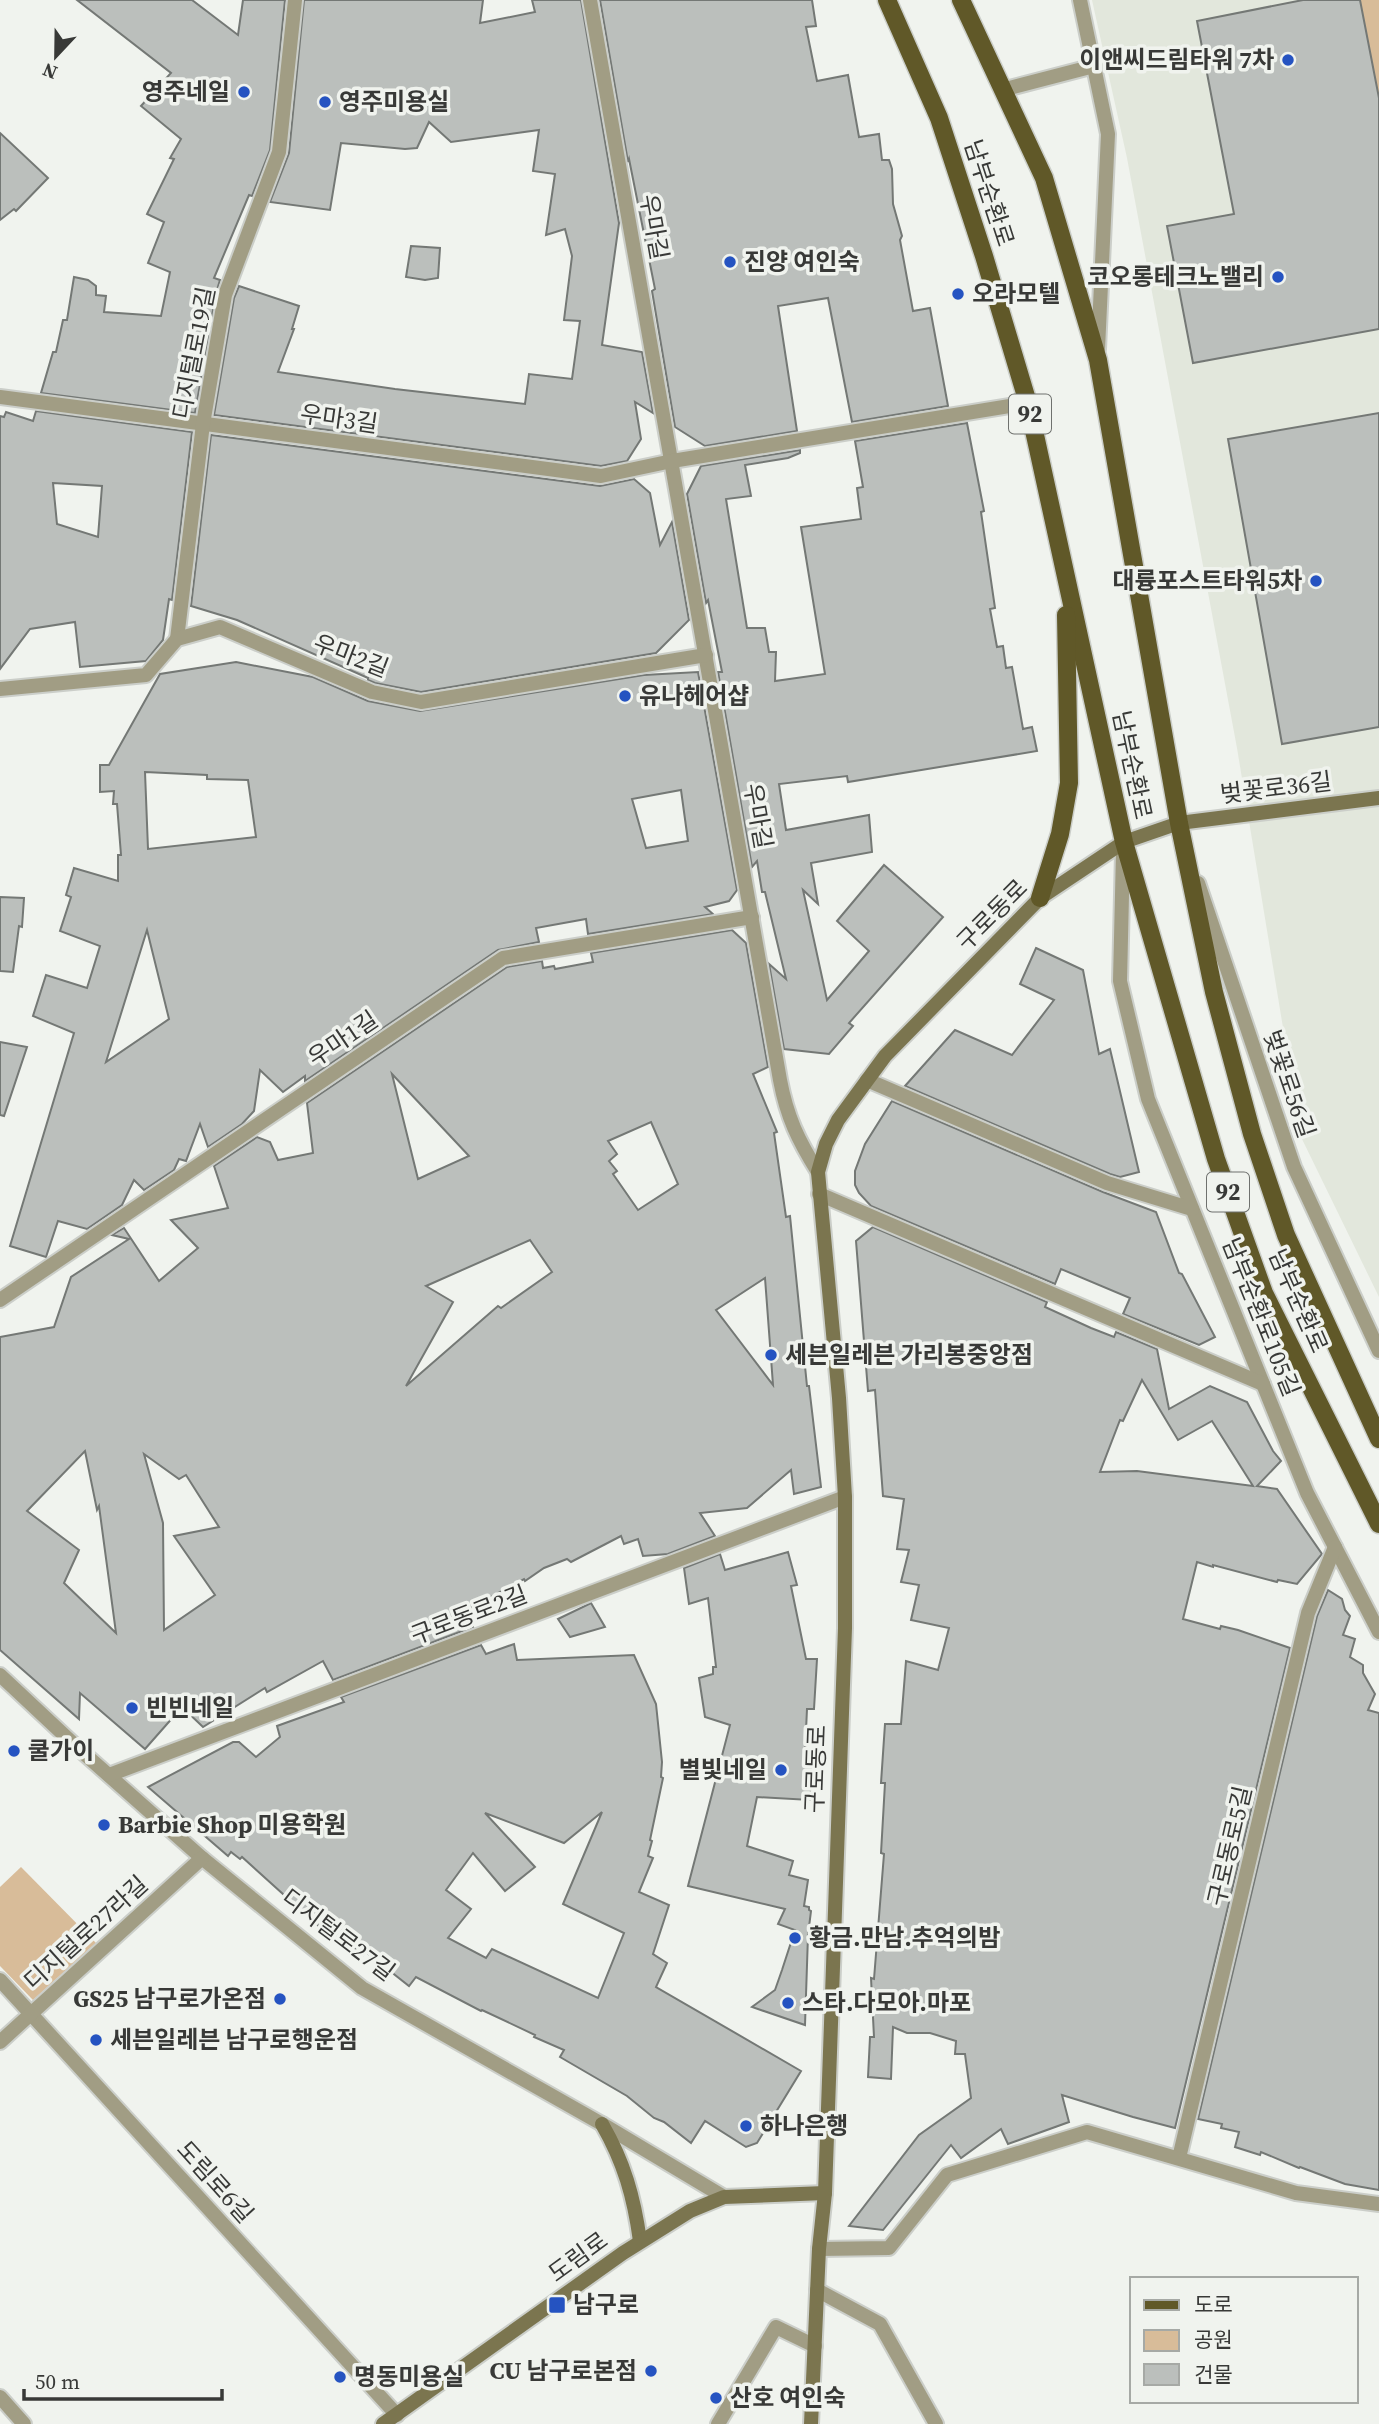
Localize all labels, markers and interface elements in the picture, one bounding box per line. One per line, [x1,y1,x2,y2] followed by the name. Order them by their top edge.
[21,21,91,91] north arrow
[1079,43,1274,76] place label: 이앤씨드림타워 7차
[1280,52,1296,68] marker: 이앤씨드림타워 7차
[38,57,61,86] text: N
[142,75,230,108] place label: 영주네일
[236,84,252,100] marker: 영주네일
[339,85,449,118] place label: 영주미용실
[317,94,333,110] marker: 영주미용실
[957,135,1022,250] street label: 남부순환로
[632,191,676,262] street label: 우마길
[744,245,860,278] place label: 진양 여인숙
[722,254,738,270] marker: 진양 여인숙
[1087,260,1264,293] place label: 코오롱테크노밸리
[1270,269,1286,285] marker: 코오롱테크노밸리
[972,277,1060,310] place label: 오라모텔
[164,284,223,422] street label: 디지털로19길
[950,286,966,302] marker: 오라모텔
[1009,394,1051,434] road number: 92
[298,397,380,440] street label: 우마3길
[1112,564,1302,597] place label: 대륭포스트타워5차
[1308,573,1324,589] marker: 대륭포스트타워5차
[309,626,394,685] street label: 우마2길
[639,679,749,712] place label: 유나헤어샵
[617,688,633,704] marker: 유나헤어샵
[1105,707,1160,822] street label: 남부순환로
[1218,764,1334,811] street label: 벚꽃로36길
[736,780,780,851] street label: 우마길
[949,872,1035,958] street label: 구로동로
[301,1003,384,1074] street label: 우마1길
[1256,1025,1323,1142] street label: 벚꽃로56길
[1207,1172,1249,1212] road number: 92
[1215,1233,1308,1401] street label: 남부순환로105길
[1261,1244,1336,1358] street label: 남부순환로
[785,1338,1033,1371] place label: 세븐일레븐 가리봉중앙점
[763,1347,779,1363] marker: 세븐일레븐 가리봉중앙점
[406,1577,532,1652] street label: 구로동로2길
[146,1691,234,1724] place label: 빈빈네일
[124,1700,140,1716] marker: 빈빈네일
[797,1724,834,1814] street label: 구로동로
[28,1734,94,1767] place label: 쿨가이
[6,1743,22,1759] marker: 쿨가이
[679,1753,767,1786] place label: 별빛네일
[773,1762,789,1778] marker: 별빛네일
[1200,1783,1259,1909] street label: 구로동로5길
[118,1808,346,1841] place label: Barbie Shop 미용학원
[96,1817,112,1833] marker: Barbie Shop 미용학원
[16,1868,155,1997] street label: 디지털로27라길
[275,1881,402,1988] street label: 디지털로27길
[809,1921,1000,1954] place label: 황금.만남.추억의밤
[787,1930,803,1946] marker: 황금.만남.추억의밤
[73,1982,266,2015] place label: GS25 남구로가온점
[802,1986,971,2019] place label: 스타.다모아.마포
[272,1991,288,2007] marker: GS25 남구로가온점
[780,1995,796,2011] marker: 스타.다모아.마포
[110,2023,358,2056] place label: 세븐일레븐 남구로행운점
[88,2032,104,2048] marker: 세븐일레븐 남구로행운점
[760,2109,848,2142] place label: 하나은행
[738,2118,754,2134] marker: 하나은행
[170,2133,261,2230] street label: 도림로6길
[541,2224,614,2289] street label: 도림로
[1130,2277,1358,2403] legend
[573,2288,639,2321] place label: 남구로
[1194,2290,1233,2319] text: 도로
[547,2295,567,2315] marker: 남구로
[1194,2325,1233,2354] text: 공원
[489,2354,637,2387] place label: CU 남구로본점
[24,2358,222,2402] scale bar
[354,2360,464,2393] place label: 명동미용실
[1194,2360,1233,2389] text: 건물
[643,2363,659,2379] marker: CU 남구로본점
[35,2367,80,2396] text: 50 m
[332,2369,348,2385] marker: 명동미용실
[730,2381,846,2414] place label: 산호 여인숙
[708,2390,724,2406] marker: 산호 여인숙

